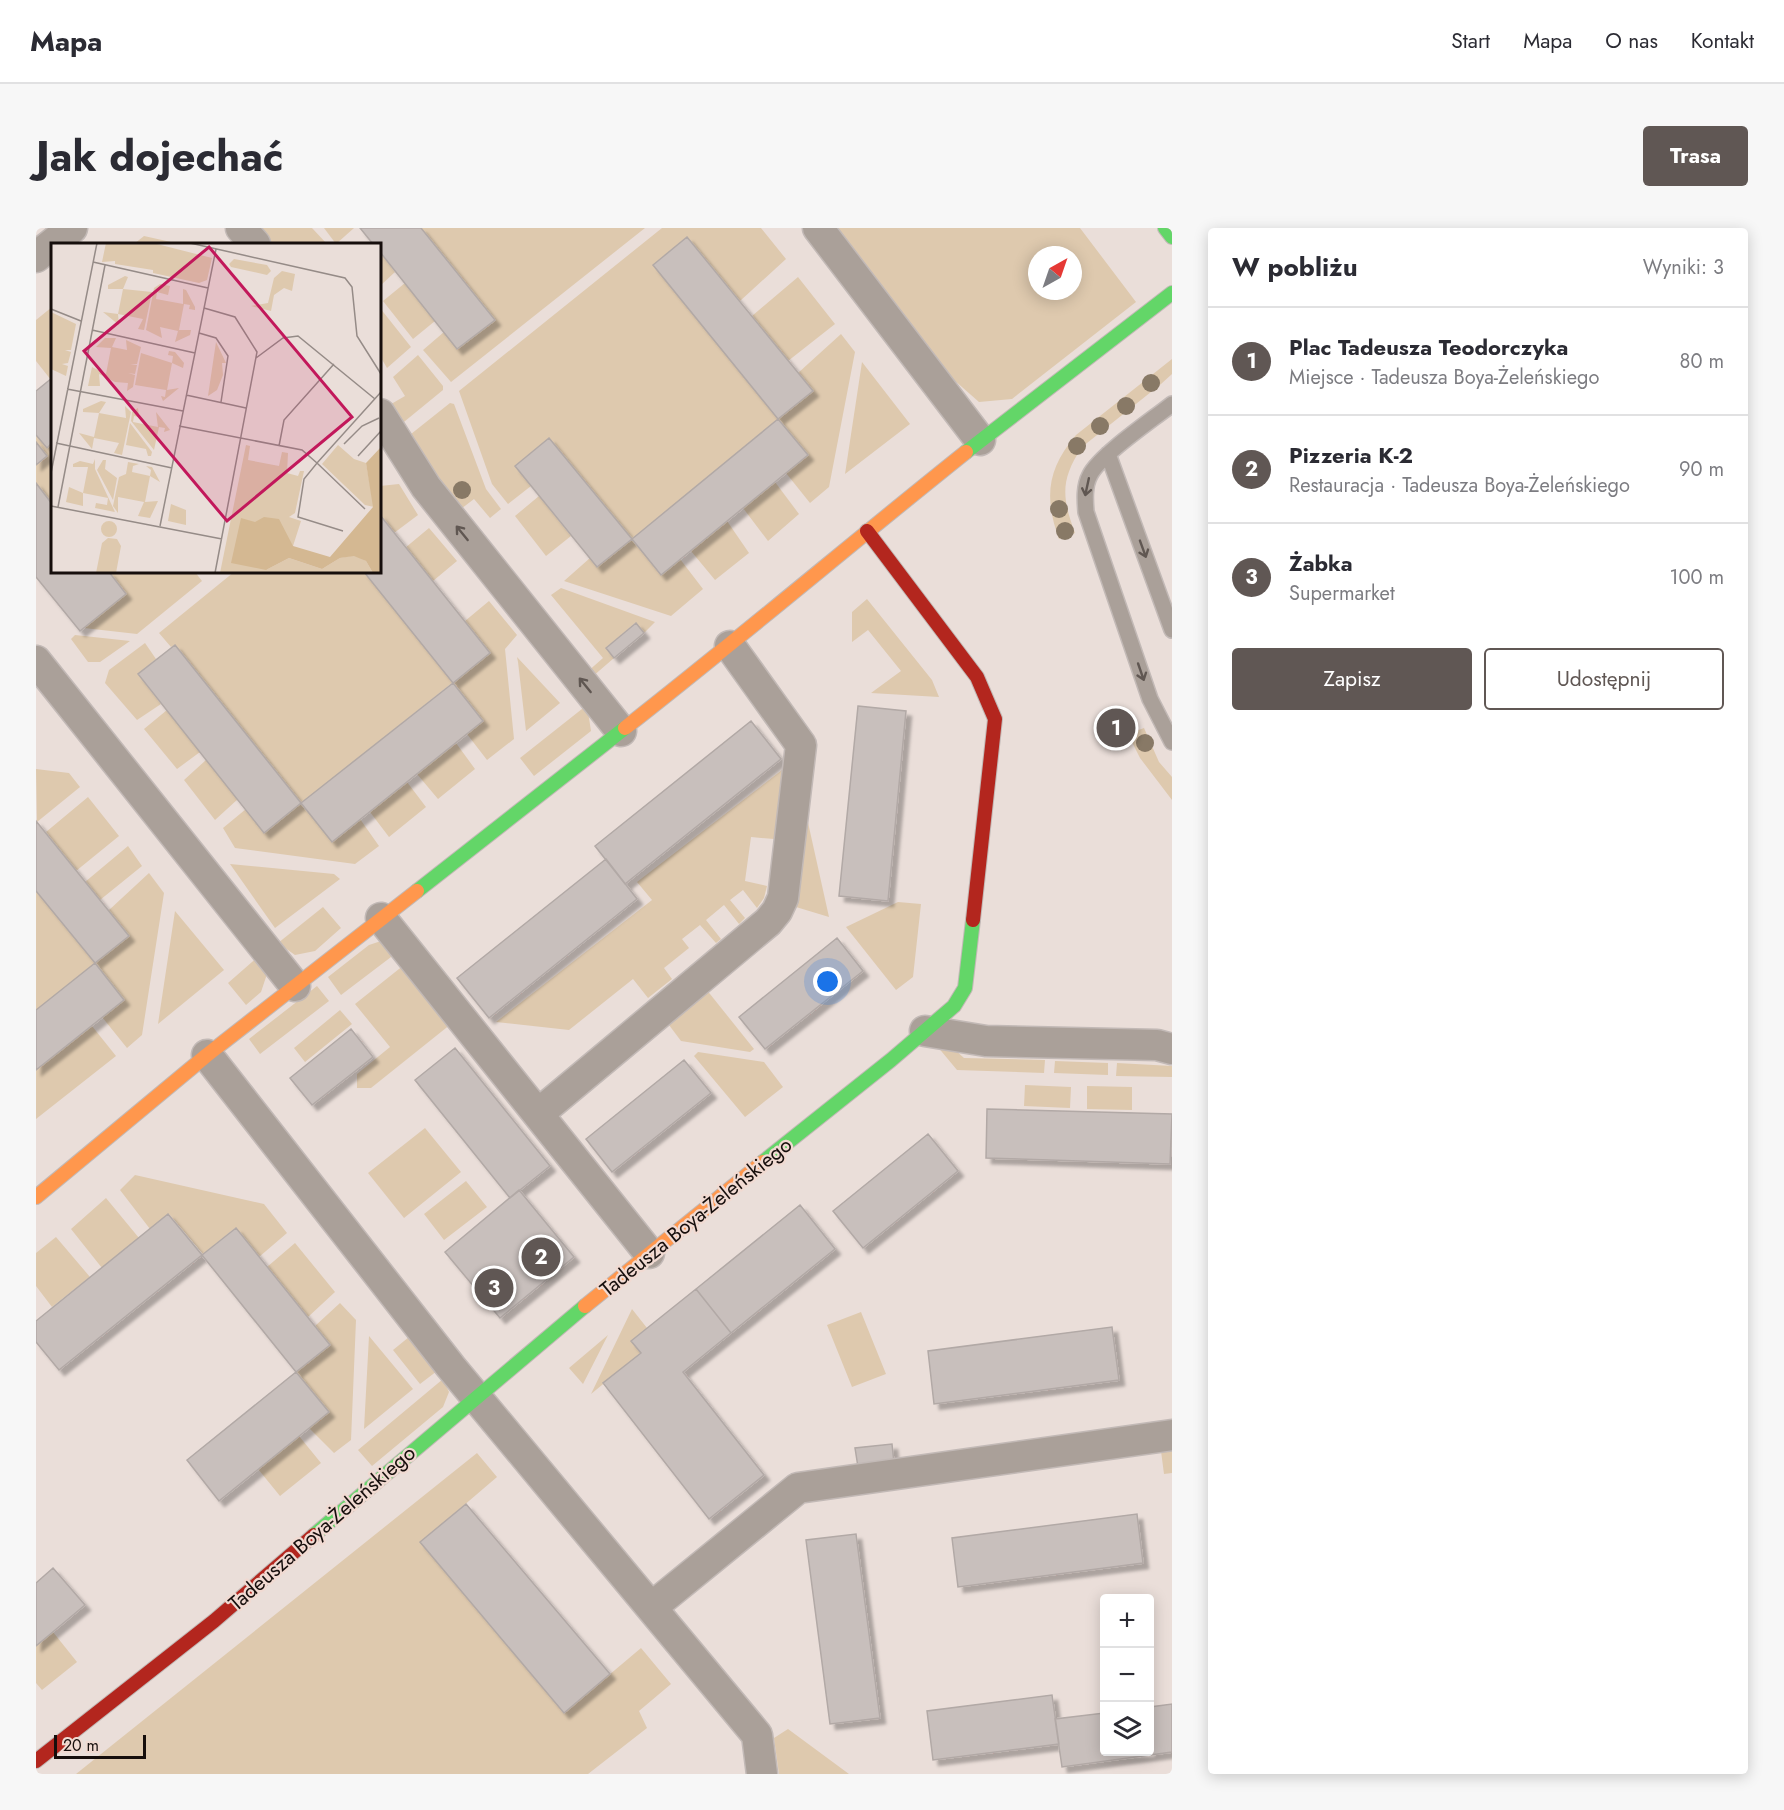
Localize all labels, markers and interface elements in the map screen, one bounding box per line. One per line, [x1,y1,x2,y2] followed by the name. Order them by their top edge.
[30,21,102,62] text: Mapa
[1451,26,1490,56] text: Start
[1523,26,1572,56] text: Mapa
[1605,26,1658,56] text: O nas
[1691,26,1754,56] text: Kontakt
[36,126,284,187] text: Jak dojechać
[1643,126,1748,186] button: Trasa
[51,243,381,573] inset map
[1028,246,1082,300] north arrow
[1232,248,1358,286] text: W pobliżu
[1643,253,1724,282] text: Wyniki: 3
[1289,331,1568,363] text: Plac Tadeusza Teodorczyka
[1246,347,1257,376] text: 1
[1679,347,1724,376] text: 80 m
[1289,363,1599,392] text: Miejsce · Tadeusza Boya-Żeleńskiego
[1289,439,1413,471] text: Pizzeria K-2
[1245,455,1258,484] text: 2
[1679,455,1724,484] text: 90 m
[1289,471,1630,500] text: Restauracja · Tadeusza Boya-Żeleńskiego
[1081,477,1092,496] one-way arrow
[456,525,469,541] one-way arrow
[1138,539,1149,558] one-way arrow
[1289,547,1353,579] text: Żabka
[1245,563,1258,592] text: 3
[1669,563,1724,592] text: 100 m
[1289,579,1395,608] text: Supermarket
[1232,648,1472,710] button: Zapisz
[1484,648,1724,710] button: Udostępnij
[1136,663,1147,681] one-way arrow
[578,677,591,693] one-way arrow
[1096,706,1136,750] pin: 1
[813,967,842,996] your location
[594,1130,798,1304] street label: Tadeusza Boya-Żeleńskiego
[522,1234,560,1280] pin: 2
[474,1266,514,1310] pin: 3
[222,1438,422,1618] street label: Tadeusza Boya-Żeleńskiego
[1100,1594,1154,1756] map controls
[1100,1594,1154,1648] button: +
[1100,1648,1154,1702] button: −
[1100,1702,1154,1756] button: layers
[54,1732,146,1760] scale bar
[63,1734,99,1757] text: 20 m

